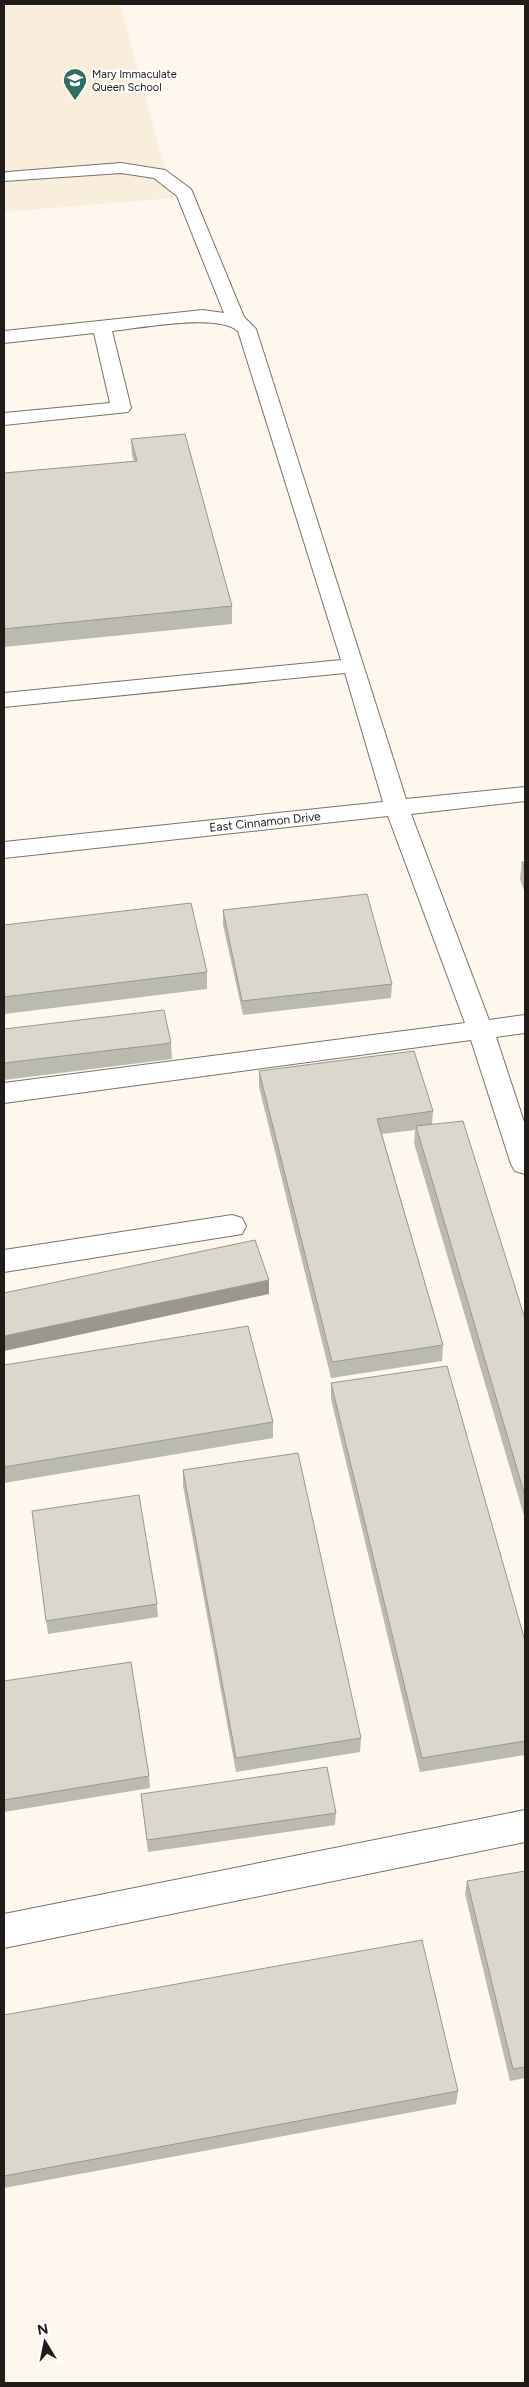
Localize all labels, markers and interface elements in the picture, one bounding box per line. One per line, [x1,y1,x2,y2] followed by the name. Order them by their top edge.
[62,67,88,101] school or university icon: Mary Immaculate Queen School
[92,68,177,94] place label: Mary Immaculate Queen School
[209,809,322,835] street label: East Cinnamon Drive
[20,2317,70,2367] north arrow
[36,2320,50,2339] text: N

